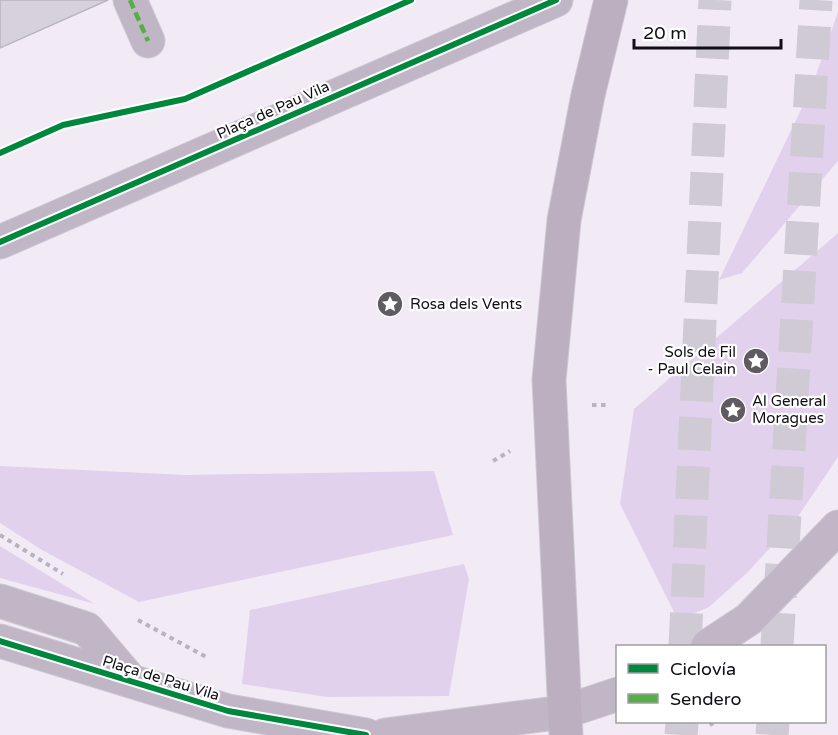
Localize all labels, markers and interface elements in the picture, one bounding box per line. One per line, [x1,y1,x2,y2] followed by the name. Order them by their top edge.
[634,12,781,50] scale bar
[643,22,687,44] text: 20 m
[214,77,332,143] street label: Plaça de Pau Vila
[375,289,405,319] place icon: Rosa dels Vents
[410,295,522,313] place label: Rosa dels Vents
[647,343,736,378] place label: Sols de Fil - Paul Celain
[741,346,771,376] place icon: Sols de Fil - Paul Celain
[752,392,826,427] place label: Al General Moragues
[718,395,748,425] place icon: Al General Moragues
[616,645,826,723] legend
[100,652,222,704] street label: Plaça de Pau Vila
[670,658,736,680] text: Ciclovía
[670,688,741,710] text: Sendero

